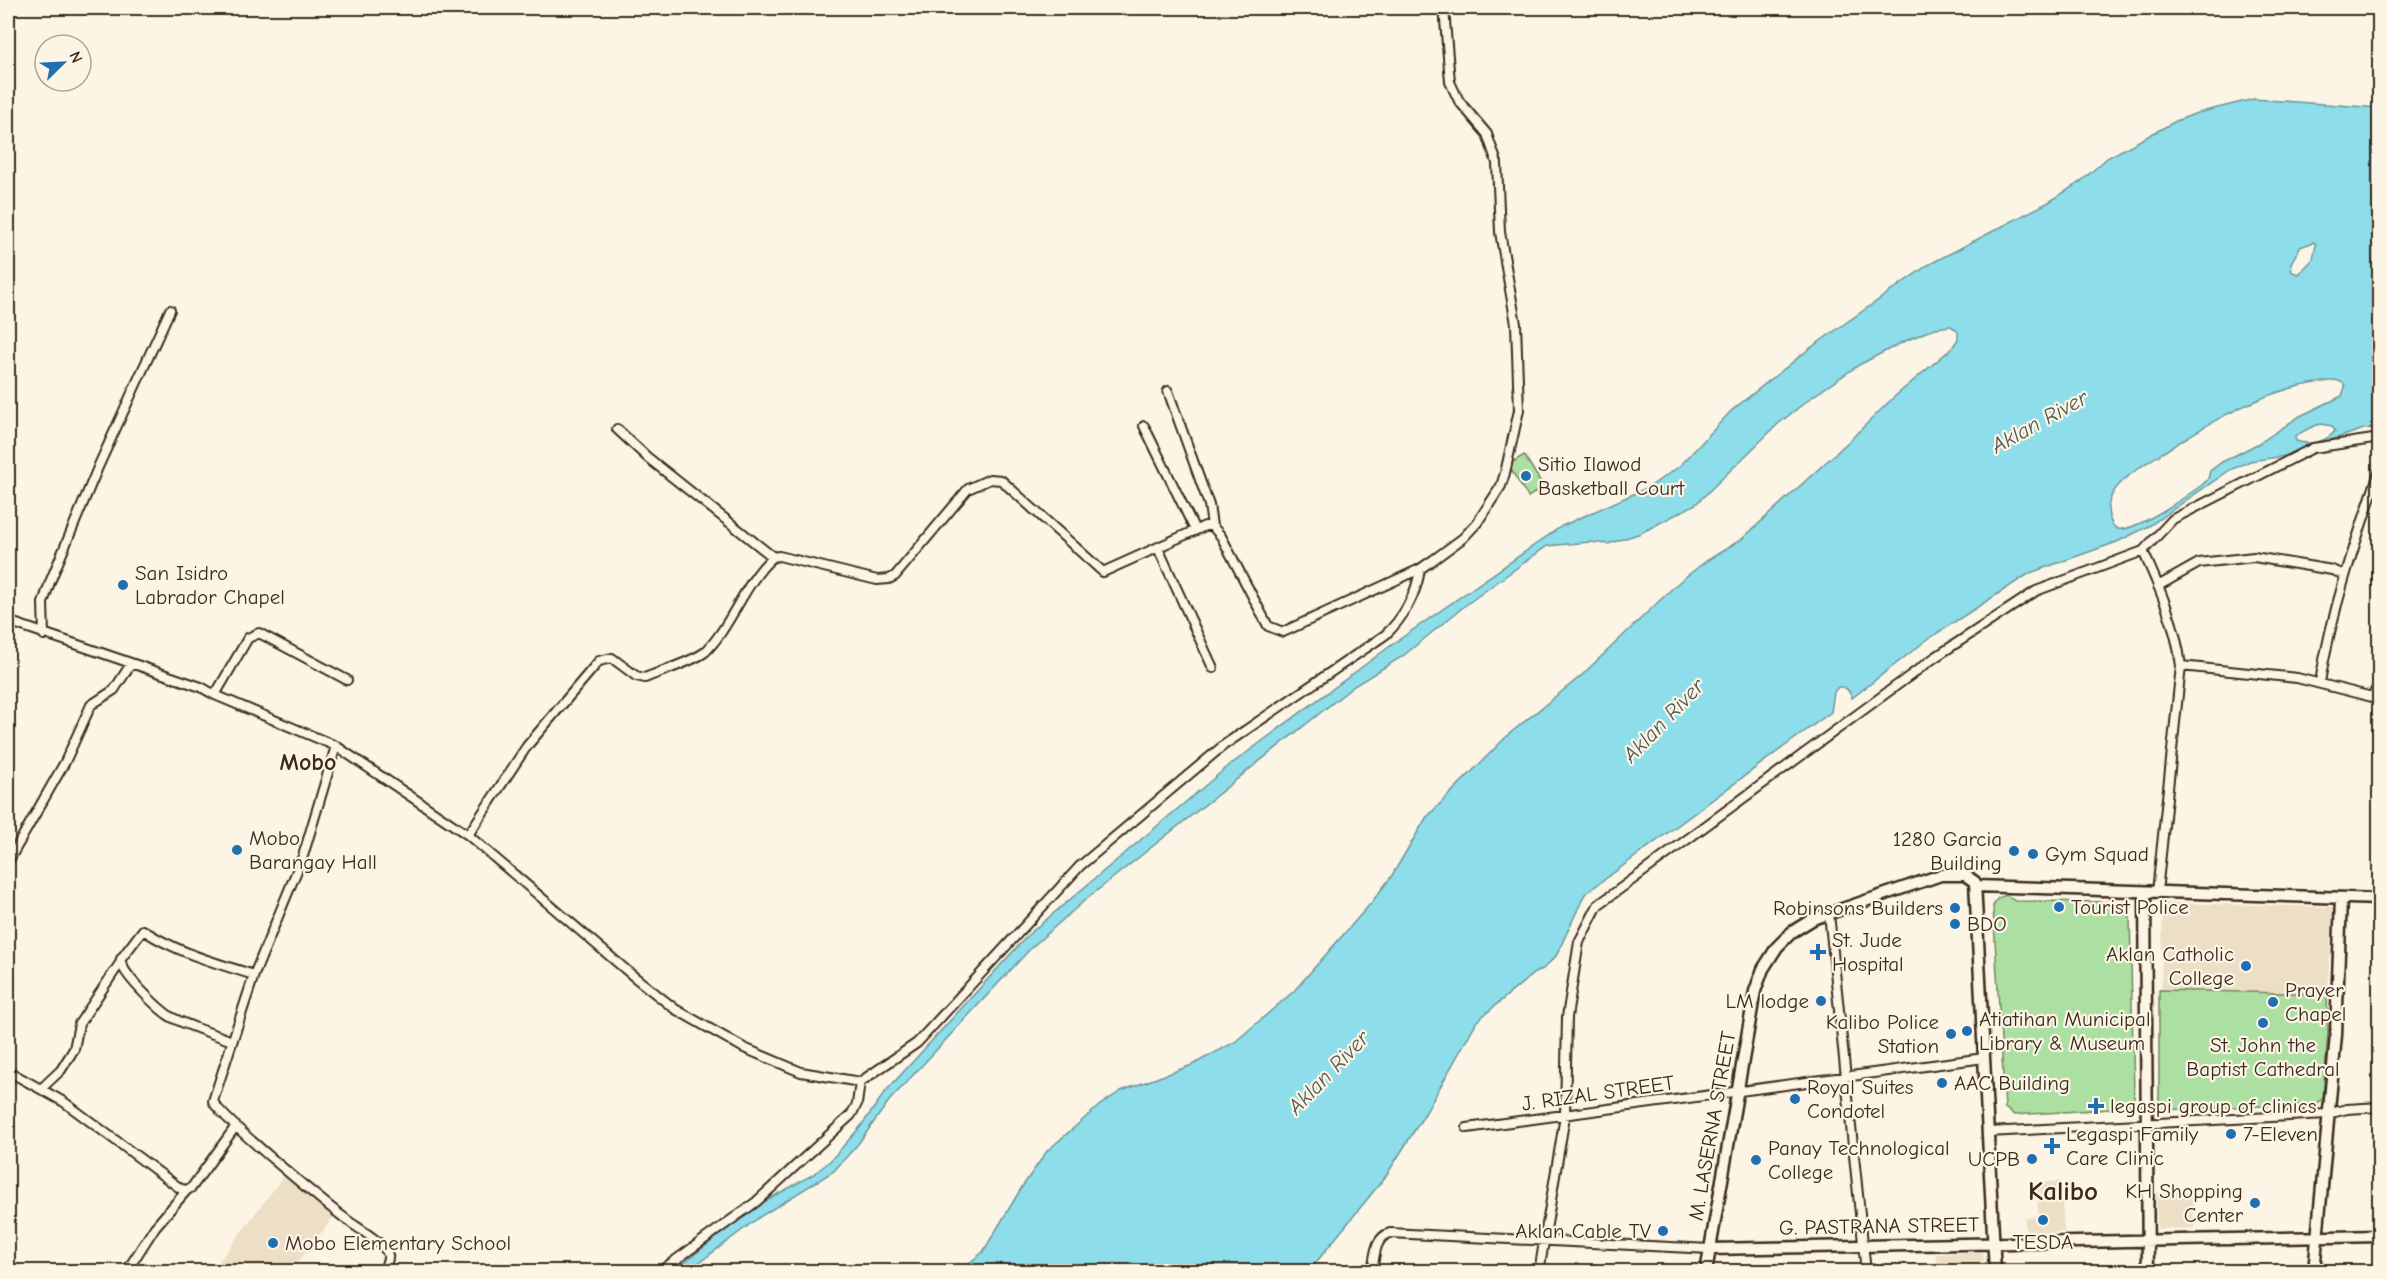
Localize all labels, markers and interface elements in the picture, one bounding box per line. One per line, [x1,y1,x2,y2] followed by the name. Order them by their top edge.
[33,33,93,93] north arrow
[65,49,86,66] text: N
[1986,384,2093,459] water label: Aklan River
[1538,452,1685,500] place label: Sitio Ilawod Basketball Court
[1519,469,1533,483] marker: Sitio Ilawod Basketball Court
[135,561,285,609] place label: San Isidro Labrador Chapel
[116,578,130,592] marker: San Isidro Labrador Chapel
[1617,673,1711,769] water label: Aklan River
[280,748,336,776] district label: Mobo
[249,826,377,874] place label: Mobo Barangay Hall
[1893,827,2002,875] place label: 1280 Garcia Building
[2045,842,2149,866] place label: Gym Squad
[230,843,244,857] marker: Mobo Barangay Hall
[2007,844,2021,858] marker: 1280 Garcia Building
[2026,847,2040,861] marker: Gym Squad
[2071,895,2189,919] place label: Tourist Police
[1773,896,1943,920] place label: Robinsons Builders
[2052,900,2066,914] marker: Tourist Police
[1948,901,1962,915] marker: Robinsons Builders
[1967,912,2007,936] place label: BDO
[1948,917,1962,931] marker: BDO
[1832,928,1904,976] place label: St. Jude Hospital
[2106,942,2234,990] place label: Aklan Catholic College
[1809,943,1827,961] marker: St. Jude Hospital
[2239,959,2253,973] marker: Aklan Catholic College
[2285,978,2346,1026] place label: Prayer Chapel
[1725,989,1809,1013] place label: LM lodge
[1814,994,1828,1008] marker: LM lodge
[2266,995,2280,1009] marker: Prayer Chapel
[1979,1007,2151,1055] place label: Atiatihan Municipal Library & Museum
[1826,1010,1939,1058] place label: Kalibo Police Station
[2256,1016,2270,1030] marker: St. John the Baptist Cathedral
[1960,1024,1974,1038] marker: Atiatihan Municipal Library & Museum
[1282,1025,1376,1121] water label: Aklan River
[1944,1027,1958,1041] marker: Kalibo Police Station
[1684,1029,1740,1222] street label: M. LASERNA STREET
[2186,1033,2340,1081] place label: St. John the Baptist Cathedral
[1520,1070,1676,1116] street label: J. RIZAL STREET
[1954,1071,2070,1095] place label: AAC Building
[1807,1075,1914,1123] place label: Royal Suites Condotel
[1935,1076,1949,1090] marker: AAC Building
[1788,1092,1802,1106] marker: Royal Suites Condotel
[2110,1094,2317,1118] place label: legaspi group of clinics
[2087,1097,2105,1115] marker: legaspi group of clinics
[2066,1122,2199,1170] place label: Legaspi Family Care Clinic
[2243,1122,2318,1146] place label: 7-Eleven
[2224,1127,2238,1141] marker: 7-Eleven
[1768,1136,1950,1184] place label: Panay Technological College
[2043,1137,2061,1155] marker: Legaspi Family Care Clinic
[1968,1147,2020,1171] place label: UCPB
[2025,1152,2039,1166] marker: UCPB
[1749,1153,1763,1167] marker: Panay Technological College
[2028,1176,2098,1207] district label: Kalibo
[2125,1179,2244,1227] place label: KH Shopping Center
[2248,1196,2262,1210] marker: KH Shopping Center
[1779,1212,1979,1240] street label: G. PASTRANA STREET
[2036,1213,2050,1227] marker: TESDA
[1515,1219,1652,1243] place label: Aklan Cable TV
[1656,1224,1670,1238] marker: Aklan Cable TV
[2013,1230,2073,1254] place label: TESDA
[285,1231,511,1255] place label: Mobo Elementary School
[266,1236,280,1250] marker: Mobo Elementary School

